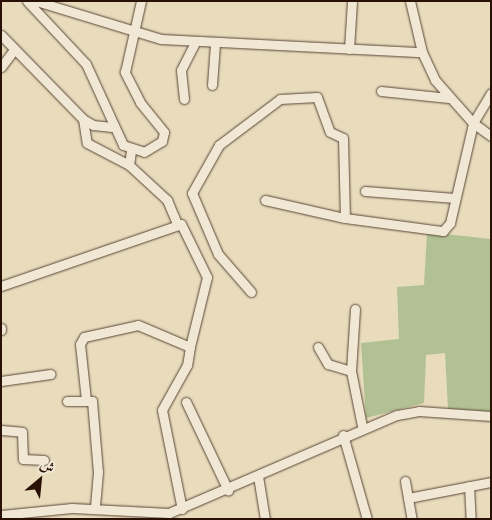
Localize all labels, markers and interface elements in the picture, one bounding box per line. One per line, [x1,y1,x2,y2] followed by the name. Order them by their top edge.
[15,455,65,505] north arrow
[37,455,58,478] text: ش

